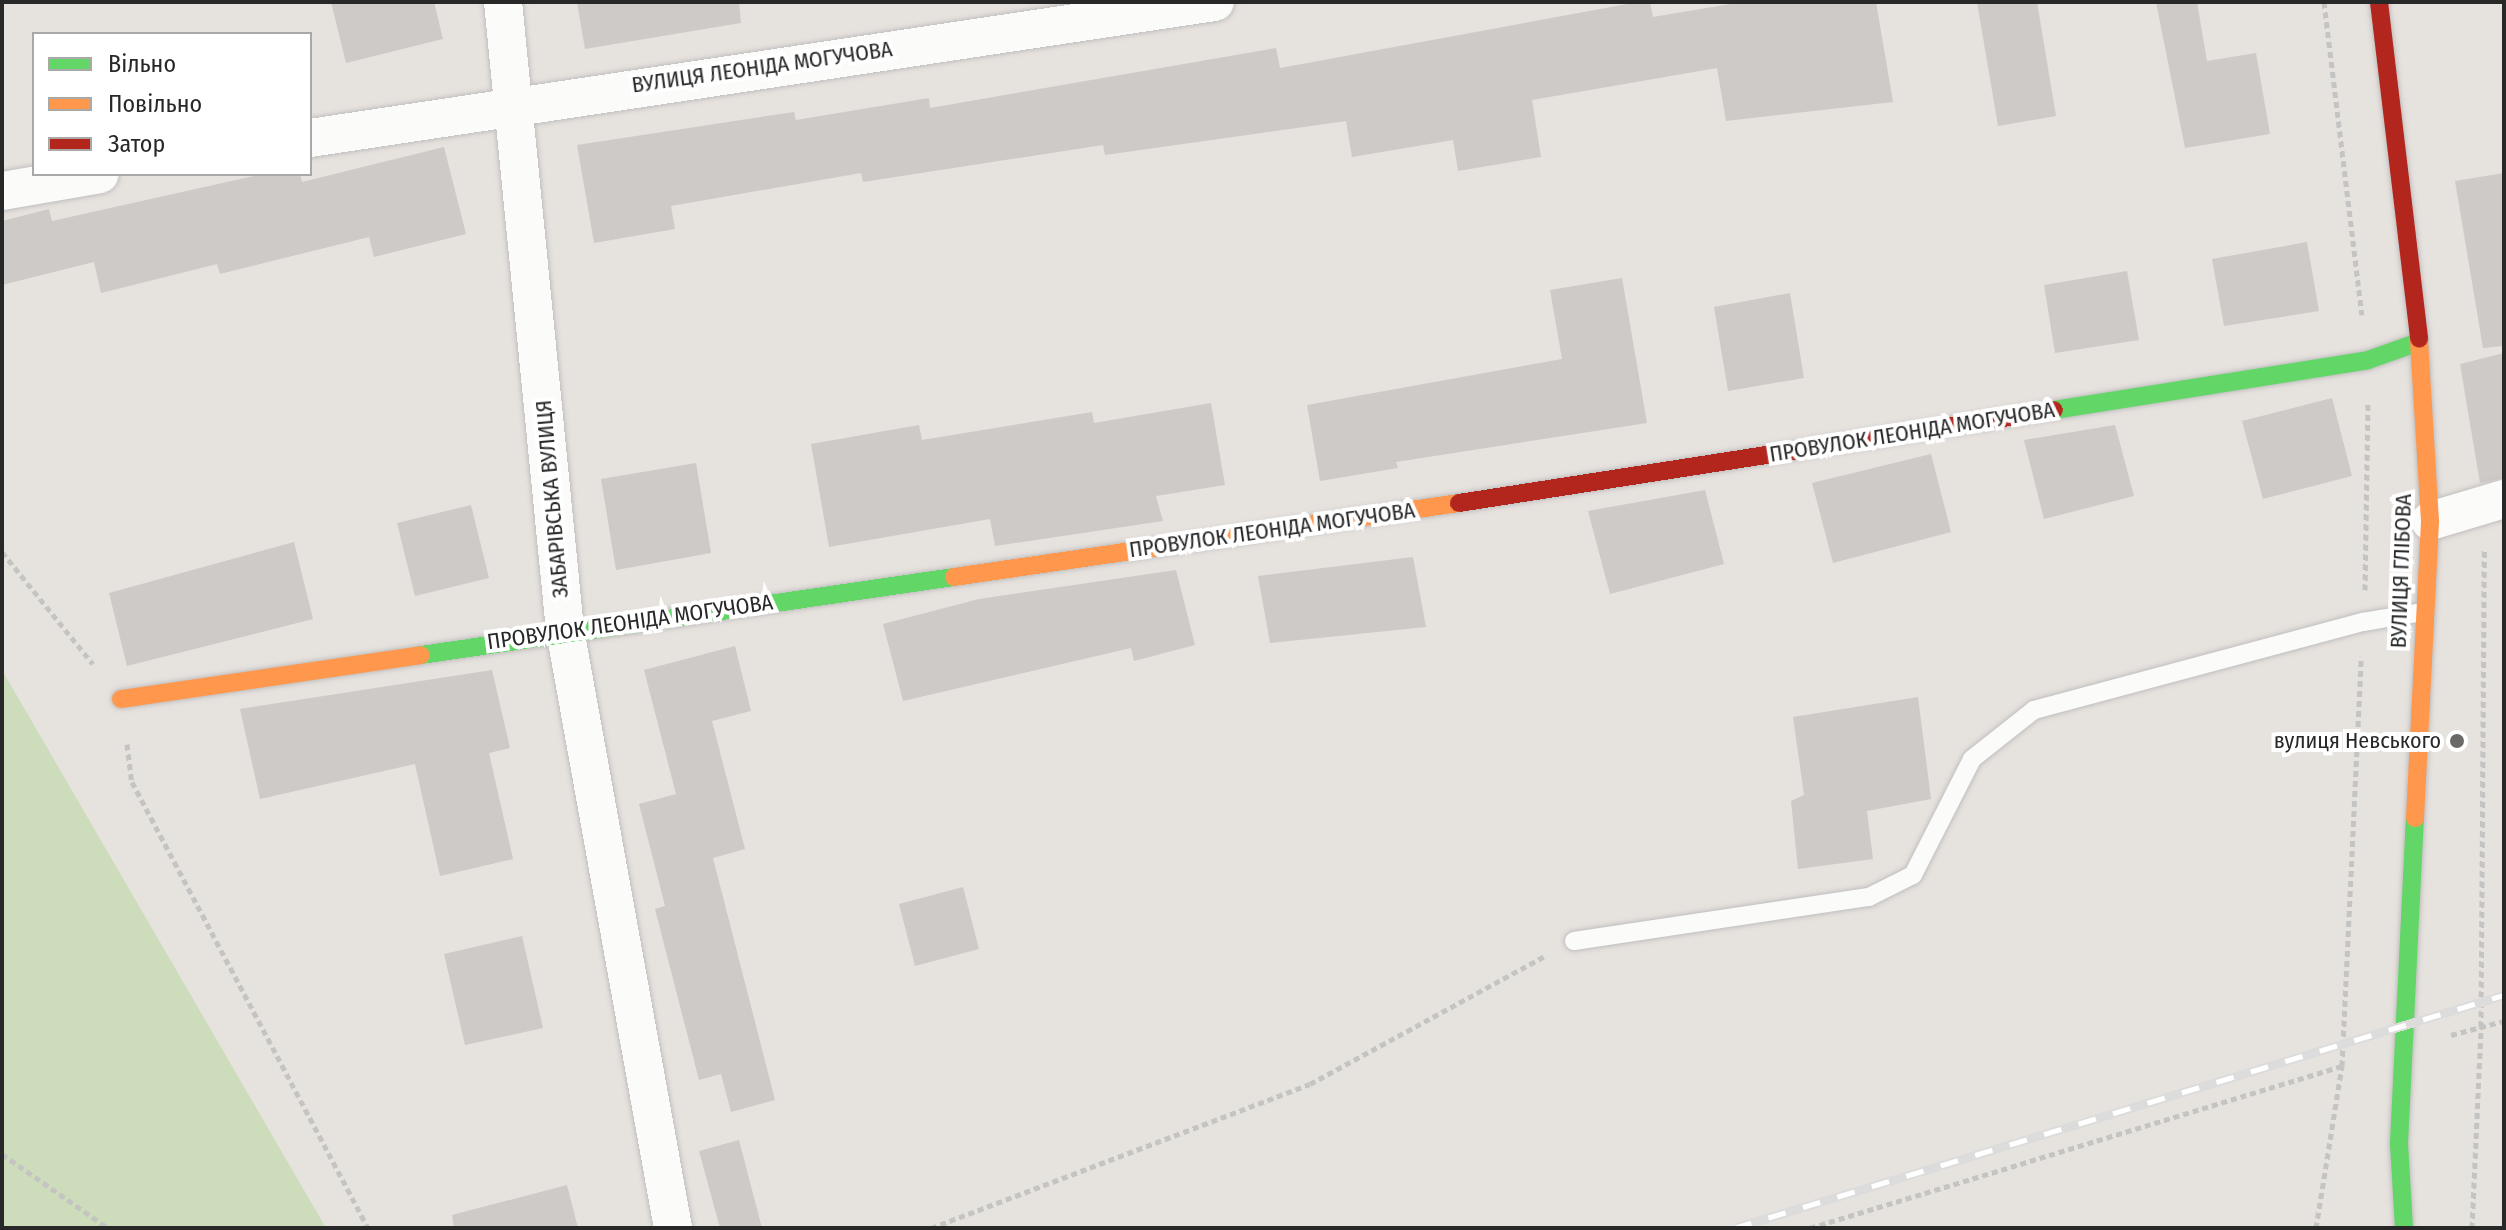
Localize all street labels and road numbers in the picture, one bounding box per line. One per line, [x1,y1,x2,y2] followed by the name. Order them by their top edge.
[630,36,894,98] street label: ВУЛИЦЯ ЛЕОНІДА МОГУЧОВА
[1768,396,2056,468] street label: ПРОВУЛОК ЛЕОНІДА МОГУЧОВА
[530,399,574,599] street label: ЗАБАРІВСЬКА ВУЛИЦЯ
[2385,493,2417,649] street label: ВУЛИЦЯ ГЛІБОВА
[1127,497,1417,563] street label: ПРОВУЛОК ЛЕОНІДА МОГУЧОВА
[485,589,775,655] street label: ПРОВУЛОК ЛЕОНІДА МОГУЧОВА

